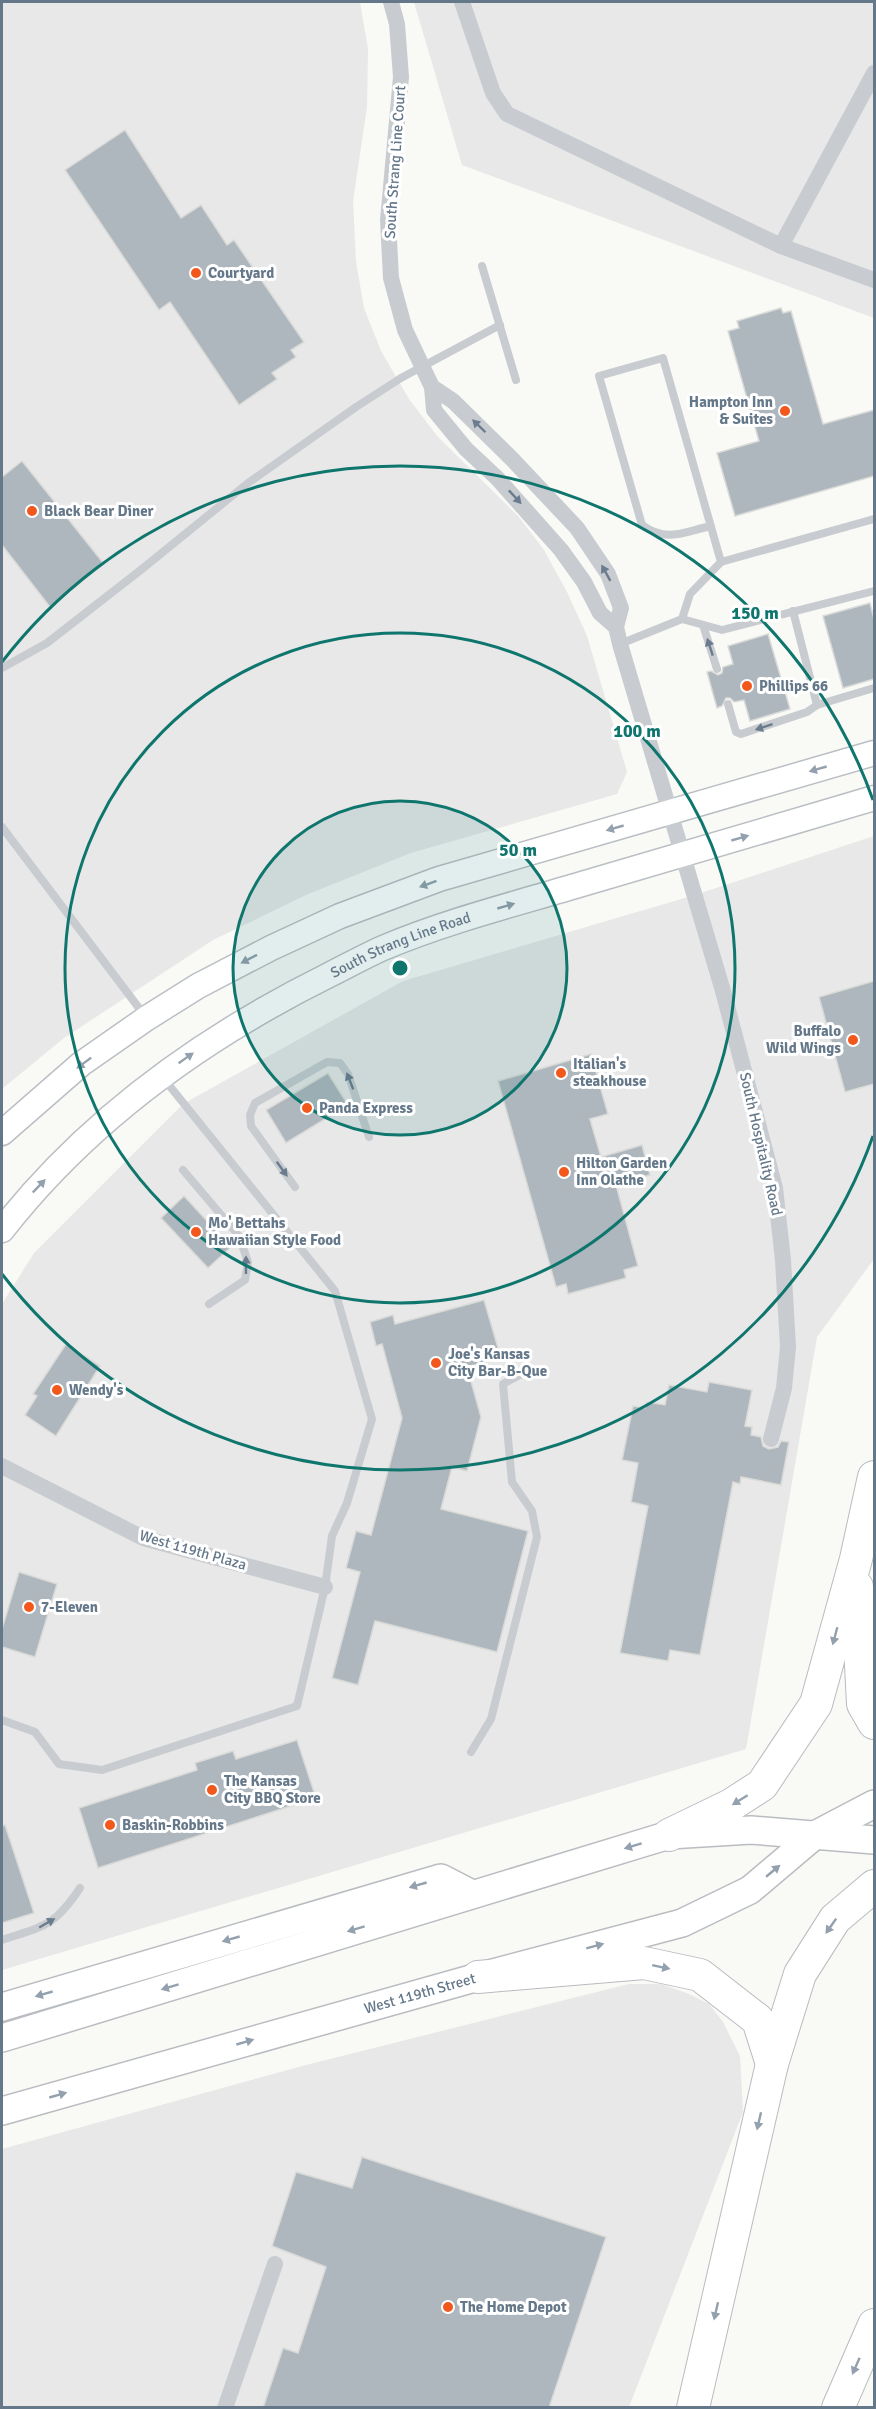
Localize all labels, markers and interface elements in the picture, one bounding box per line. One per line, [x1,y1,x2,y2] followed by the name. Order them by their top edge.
[381,85,409,239] street label: South Strang Line Court
[208,264,274,282] place label: Courtyard
[189,266,203,280] marker: Courtyard
[689,393,773,428] place label: Hampton Inn & Suites
[778,404,792,418] marker: Hampton Inn & Suites
[472,420,486,434] one-way arrow
[508,489,522,504] one-way arrow
[44,502,154,520] place label: Black Bear Diner
[25,504,39,518] marker: Black Bear Diner
[601,564,611,581] one-way arrow
[731,602,779,624] text: 150 m
[705,638,715,656] one-way arrow
[759,677,828,695] place label: Phillips 66
[740,679,754,693] marker: Phillips 66
[613,720,661,742] text: 100 m
[755,722,773,732] one-way arrow
[809,765,827,775] one-way arrow
[606,824,624,833] one-way arrow
[731,833,749,842] one-way arrow
[499,839,537,861] text: 50 m
[419,879,437,889] one-way arrow
[497,901,515,910] one-way arrow
[328,908,473,982] street label: South Strang Line Road
[240,954,258,964] one-way arrow
[390,958,410,978] centre of rings
[766,1022,841,1057] place label: Buffalo Wild Wings
[846,1033,860,1047] marker: Buffalo Wild Wings
[178,1053,195,1064] one-way arrow
[573,1055,646,1090] place label: Italian's steakhouse
[76,1056,91,1068] one-way arrow
[554,1066,568,1080] marker: Italian's steakhouse
[736,1071,786,1217] street label: South Hospitality Road
[345,1072,354,1090] one-way arrow
[319,1099,413,1117] place label: Panda Express
[300,1101,314,1115] marker: Panda Express
[576,1154,667,1189] place label: Hilton Garden Inn Olathe
[276,1161,288,1177] one-way arrow
[557,1165,571,1179] marker: Hilton Garden Inn Olathe
[32,1178,46,1193] one-way arrow
[208,1214,341,1249] place label: Mo' Bettahs Hawaiian Style Food
[189,1225,203,1239] marker: Mo' Bettahs Hawaiian Style Food
[241,1255,250,1274] one-way arrow
[448,1345,547,1380] place label: Joe's Kansas City Bar-B-Que
[429,1356,443,1370] marker: Joe's Kansas City Bar-B-Que
[69,1381,124,1399] place label: Wendy's
[50,1383,64,1397] marker: Wendy's
[137,1526,249,1574] street label: West 119th Plaza
[41,1598,98,1616] place label: 7-Eleven
[22,1600,36,1614] marker: 7-Eleven
[830,1627,839,1645] one-way arrow
[224,1772,321,1807] place label: The Kansas City BBQ Store
[205,1783,219,1797] marker: The Kansas City BBQ Store
[732,1794,748,1805] one-way arrow
[122,1816,224,1834] place label: Baskin-Robbins
[103,1818,117,1832] marker: Baskin-Robbins
[624,1842,642,1851] one-way arrow
[765,1865,780,1878] one-way arrow
[409,1881,427,1890] one-way arrow
[825,1917,837,1933] one-way arrow
[39,1918,56,1928] one-way arrow
[347,1925,365,1935] one-way arrow
[222,1935,240,1944] one-way arrow
[586,1940,604,1950] one-way arrow
[652,1963,671,1972] one-way arrow
[362,1969,478,2018] street label: West 119th Street
[161,1983,179,1992] one-way arrow
[35,1990,53,1999] one-way arrow
[237,2037,255,2046] one-way arrow
[49,2090,67,2099] one-way arrow
[754,2111,764,2130] one-way arrow
[460,2298,567,2316] place label: The Home Depot
[441,2300,455,2314] marker: The Home Depot
[710,2301,720,2320] one-way arrow
[851,2358,861,2376] one-way arrow

